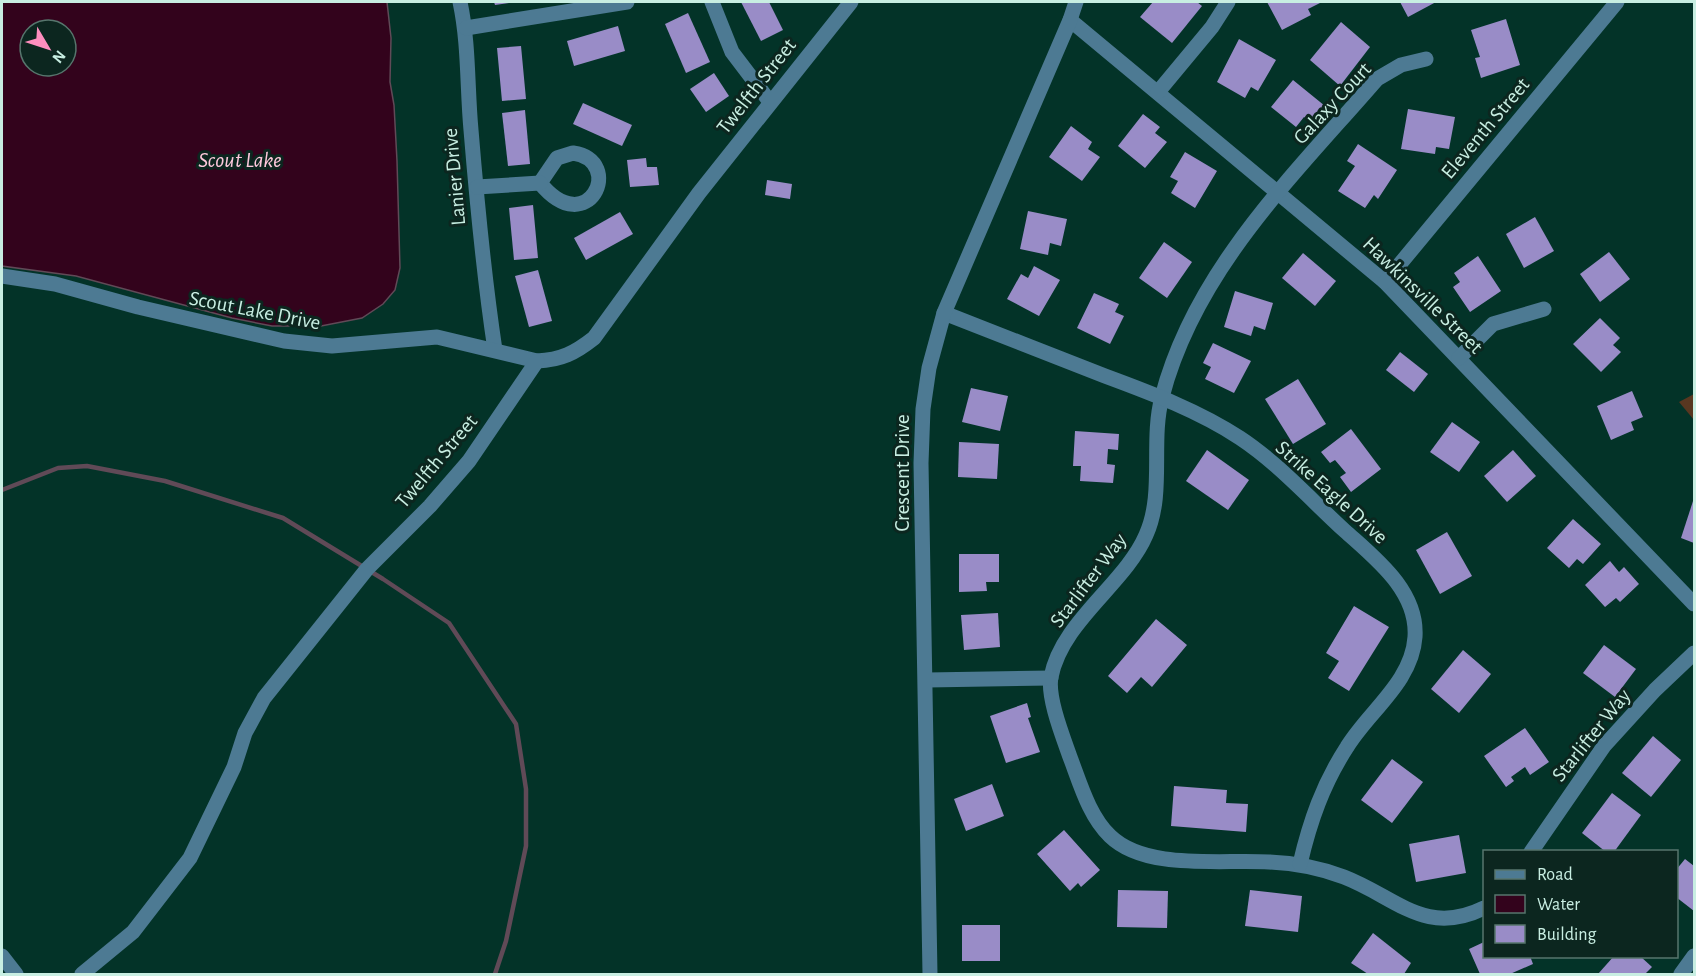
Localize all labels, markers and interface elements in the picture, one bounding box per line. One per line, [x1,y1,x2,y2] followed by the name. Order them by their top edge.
[18,18,78,78] north arrow
[713,34,800,138] street label: Twelfth Street
[49,47,69,66] text: N
[1289,58,1375,148] street label: Galaxy Court
[1437,74,1534,183] street label: Eleventh Street
[440,127,469,227] street label: Lanier Drive
[198,149,282,171] water label: Scout Lake
[1359,233,1487,358] street label: Hawkinsville Street
[187,287,322,334] street label: Scout Lake Drive
[391,410,481,512] street label: Twelfth Street
[892,414,913,532] street label: Crescent Drive
[1272,437,1392,548] street label: Strike Eagle Drive
[1046,529,1131,631] street label: Starlifter Way
[1548,685,1635,785] street label: Starlifter Way
[1483,850,1678,958] legend
[1537,866,1573,884] text: Road
[1537,896,1580,914] text: Water
[1537,926,1597,944] text: Building

